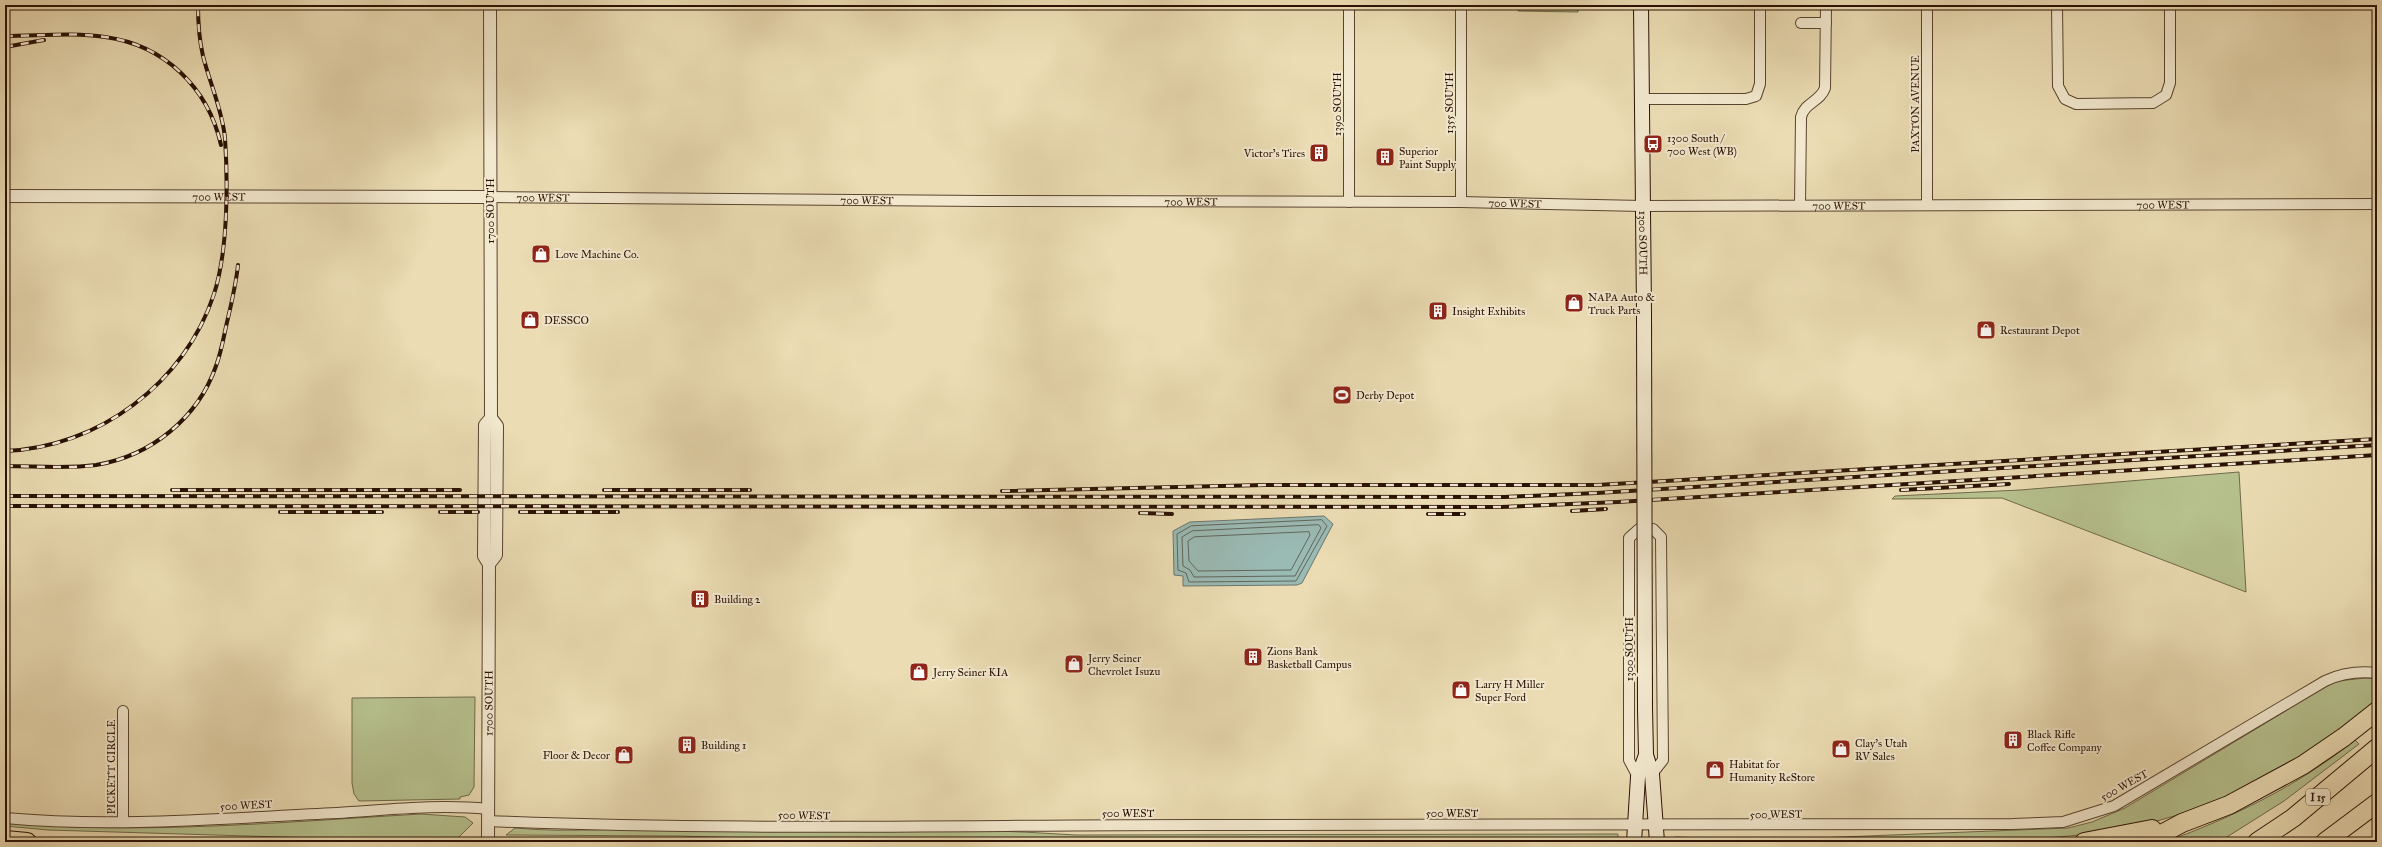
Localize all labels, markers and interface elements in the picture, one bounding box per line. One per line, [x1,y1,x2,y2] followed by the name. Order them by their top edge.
[1909,55,1922,153] street label: PAXTON AVENUE
[1331,72,1344,136] street label: 1390 SOUTH
[1443,72,1456,134] street label: 1355 SOUTH
[1667,132,1737,158] place label: 1300 South / 700 West (WB)
[1642,133,1664,155] bus stop icon: 1300 South / 700 West (WB)
[1308,142,1330,164] building icon: Victor's Tires
[1399,145,1457,171] place label: Superior Paint Supply
[1374,146,1396,168] building icon: Superior Paint Supply
[1243,147,1305,160] place label: Victor's Tires
[484,178,497,244] street label: 1700 SOUTH
[192,190,246,203] street label: 700 WEST
[516,191,570,205] street label: 700 WEST
[840,194,894,207] street label: 700 WEST
[1164,195,1218,208] street label: 700 WEST
[1488,197,1542,211] street label: 700 WEST
[1812,199,1866,213] street label: 700 WEST
[2136,199,2190,212] street label: 700 WEST
[1636,211,1650,276] street label: 1300 SOUTH
[530,243,552,265] shop icon: Love Machine Co.
[555,248,639,261] place label: Love Machine Co.
[1588,291,1655,317] place label: NAPA Auto & Truck Parts
[1563,292,1585,314] shop icon: NAPA Auto & Truck Parts
[1427,300,1449,322] building icon: Insight Exhibits
[1452,305,1525,318] place label: Insight Exhibits
[519,309,541,331] shop icon: DESSCO
[544,314,589,327] place label: DESSCO
[1975,319,1997,341] shop icon: Restaurant Depot
[2000,324,2080,337] place label: Restaurant Depot
[1331,384,1353,406] sports icon: Derby Depot
[1356,389,1414,402] place label: Derby Depot
[689,588,711,610] building icon: Building 2
[714,593,761,606] place label: Building 2
[1623,616,1636,681] street label: 1300 SOUTH
[1267,645,1351,671] place label: Zions Bank Basketball Campus
[1242,646,1264,668] building icon: Zions Bank Basketball Campus
[1087,652,1160,678] place label: Jerry Seiner Chevrolet Isuzu
[1063,653,1085,675] shop icon: Jerry Seiner Chevrolet Isuzu
[908,661,930,683] shop icon: Jerry Seiner KIA
[932,666,1009,680] place label: Jerry Seiner KIA
[482,670,496,736] street label: 1700 SOUTH
[1475,678,1545,704] place label: Larry H Miller Super Ford
[1450,679,1472,701] shop icon: Larry H Miller Super Ford
[105,719,118,814] street label: PICKETT CIRCLE
[2027,728,2102,754] place label: Black Rifle Coffee Company
[2002,729,2024,751] building icon: Black Rifle Coffee Company
[676,734,698,756] building icon: Building 1
[1855,737,1908,763] place label: Clay's Utah RV Sales
[1830,738,1852,760] shop icon: Clay's Utah RV Sales
[701,739,746,752] place label: Building 1
[613,744,635,766] shop icon: Floor & Decor
[543,749,611,762] place label: Floor & Decor
[1729,758,1816,784] place label: Habitat for Humanity ReStore
[1704,759,1726,781] shop icon: Habitat for Humanity ReStore
[2098,767,2151,804] street label: 500 WEST
[2306,789,2330,805] road number: I 15
[219,798,273,813] street label: 500 WEST
[1102,807,1155,820] street label: 500 WEST
[1426,807,1479,820] street label: 500 WEST
[1750,808,1803,821] street label: 500 WEST
[778,809,831,822] street label: 500 WEST

